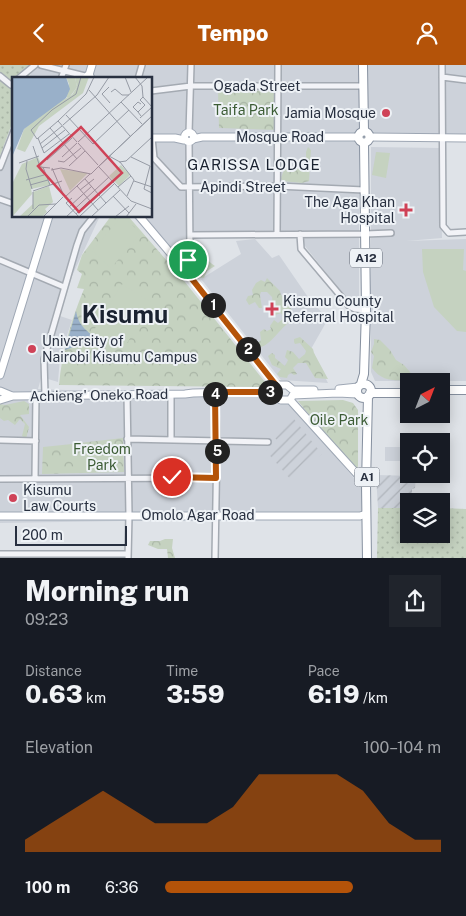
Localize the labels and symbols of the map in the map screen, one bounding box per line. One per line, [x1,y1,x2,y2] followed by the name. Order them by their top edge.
[12,77,152,217] inset map
[214,78,300,94] street label: Ogada Street
[213,102,279,118] park label: Taifa Park
[284,105,376,121] place label: Jamia Mosque
[380,107,392,119] marker: Jamia Mosque
[236,129,324,145] street label: Mosque Road
[187,156,321,173] district label: GARISSA LODGE
[200,179,286,195] street label: Apindi Street
[305,194,395,226] place label: The Aga Khan Hospital
[399,203,413,217] marker: The Aga Khan Hospital
[167,239,209,281] pin
[350,249,382,267] road number: A12
[200,293,226,317] pin: 1
[283,293,394,325] place label: Kisumu County Referral Hospital
[82,300,168,328] district label: Kisumu
[265,302,279,316] marker: Kisumu County Referral Hospital
[42,333,197,365] place label: University of Nairobi Kisumu Campus
[236,337,260,361] pin: 2
[26,343,38,355] marker: University of Nairobi Kisumu Campus
[400,373,450,423] north arrow
[258,379,282,405] pin: 3
[202,381,228,407] pin: 4
[30,386,168,404] street label: Achieng' Oneko Road
[310,412,368,428] park label: Oile Park
[204,439,230,463] pin: 5
[73,441,131,473] park label: Freedom Park
[151,456,193,498] pin
[354,467,380,487] road number: A1
[23,482,96,514] place label: Kisumu Law Courts
[7,492,19,504] marker: Kisumu Law Courts
[141,507,255,523] street label: Omolo Agar Road
[15,523,128,547] scale bar

